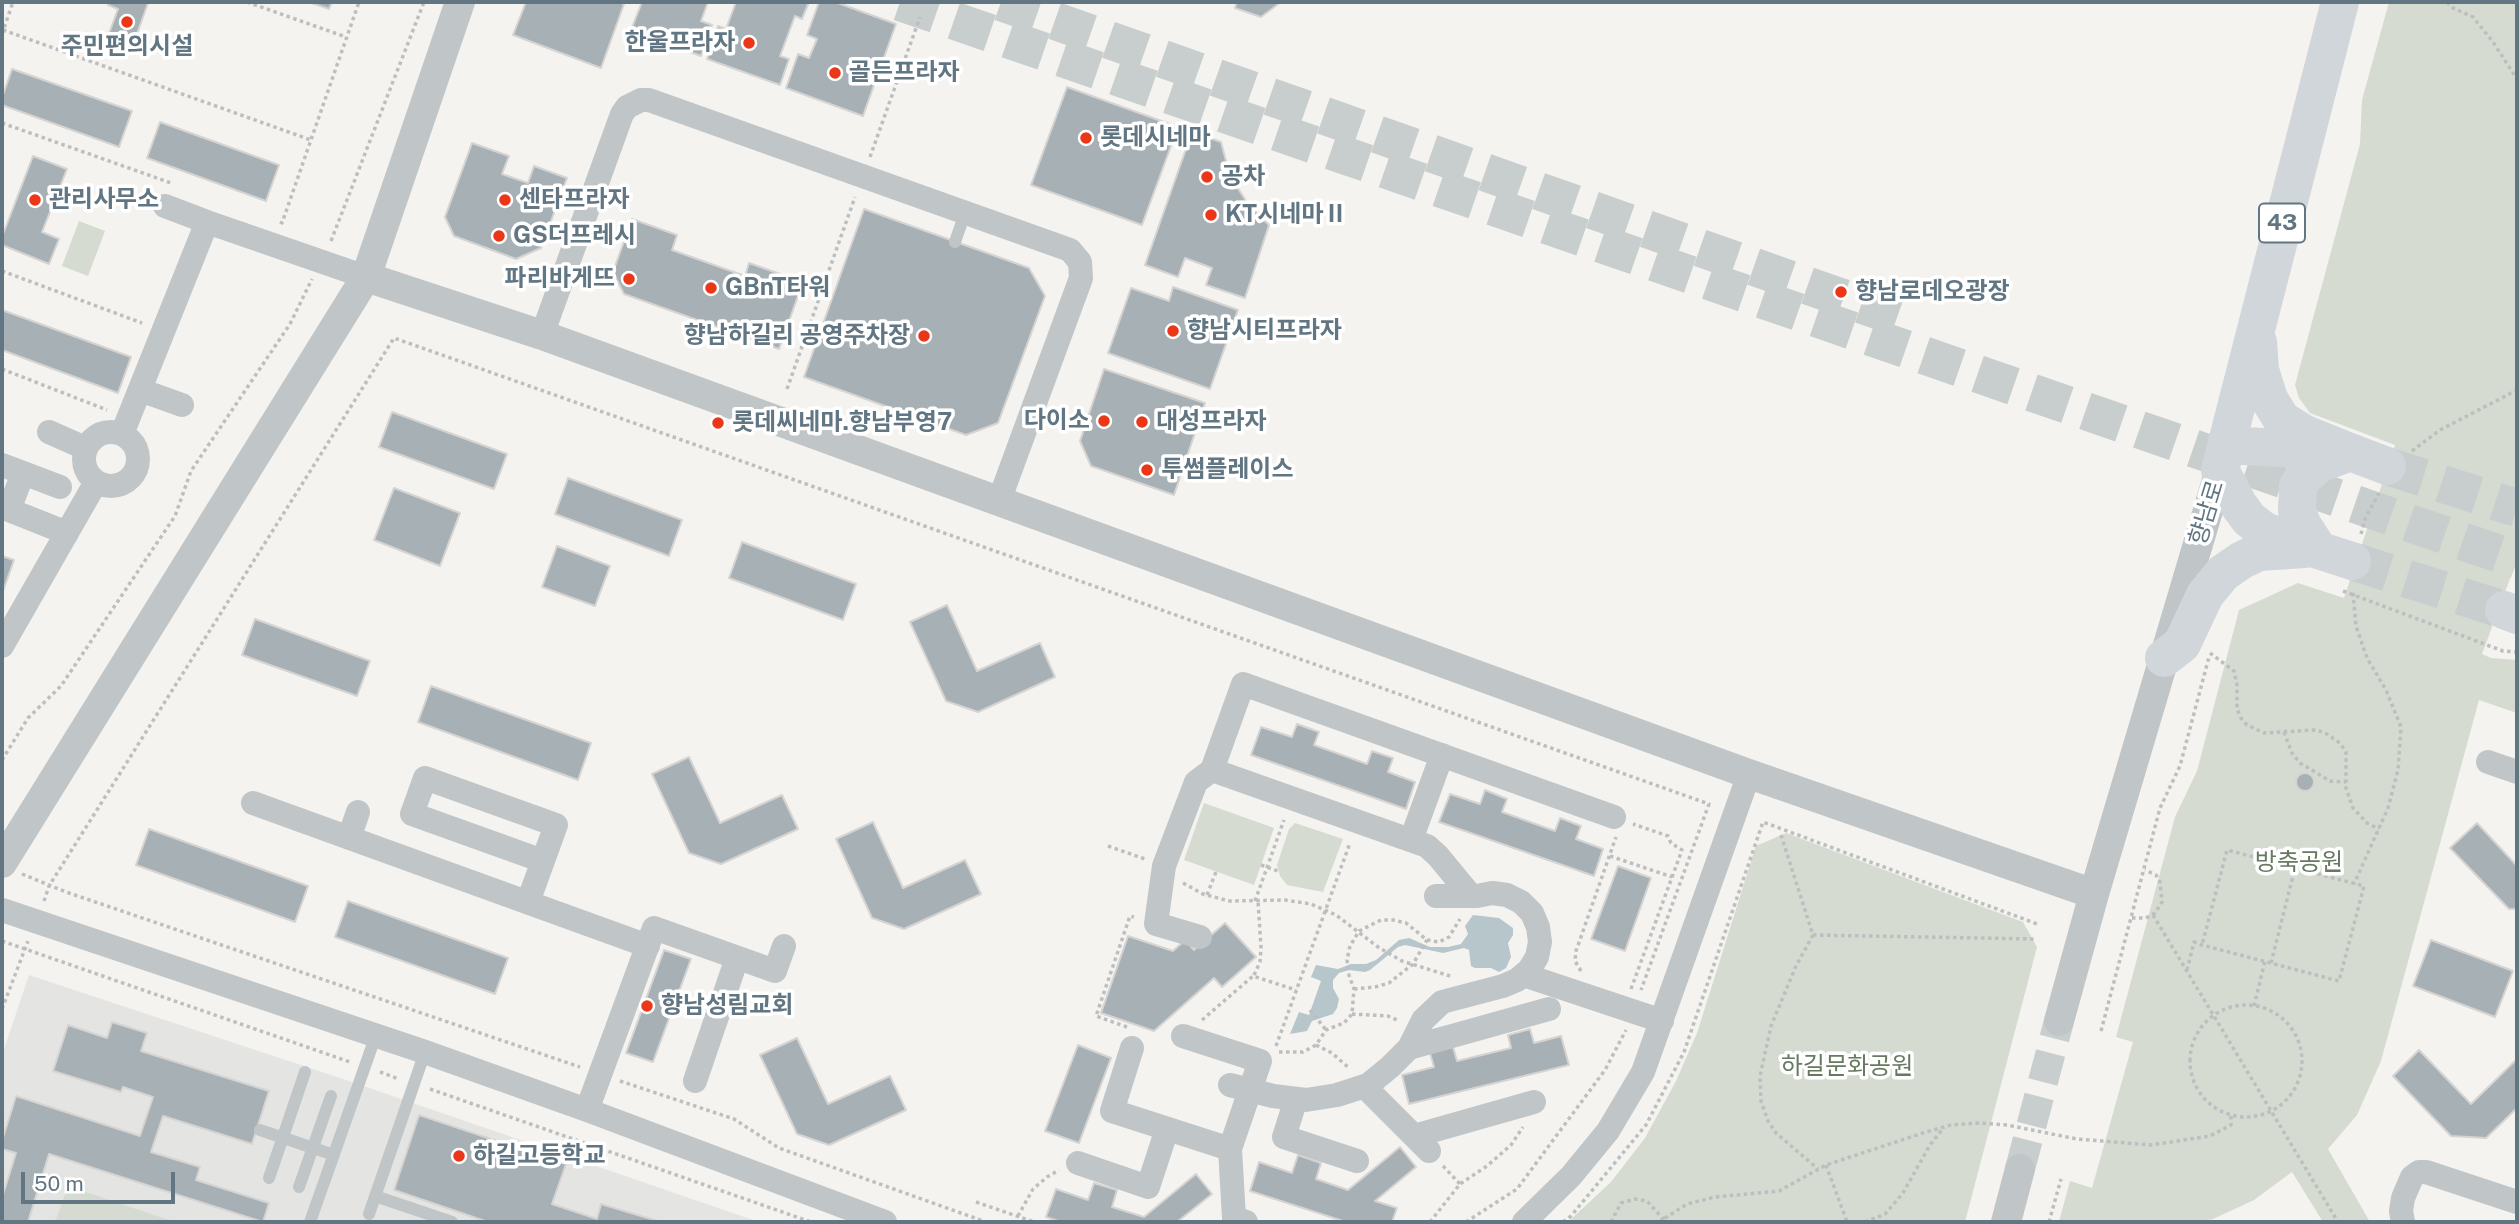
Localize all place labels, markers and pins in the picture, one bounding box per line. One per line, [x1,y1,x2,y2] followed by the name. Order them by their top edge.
[119,14,135,30] marker: 주민편의시설
[625,29,735,57] place label: 한울프라자
[61,33,193,61] place label: 주민편의시설
[741,35,757,51] marker: 한울프라자
[849,59,959,87] place label: 골든프라자
[827,65,843,81] marker: 골든프라자
[1100,124,1210,152] place label: 롯데시네마
[1078,130,1094,146] marker: 롯데시네마
[1221,163,1265,191] place label: 공차
[1199,169,1215,185] marker: 공차
[49,186,159,214] place label: 관리사무소
[519,186,629,214] place label: 센타프라자
[27,192,43,208] marker: 관리사무소
[497,192,513,208] marker: 센타프라자
[1225,201,1347,229] place label: KT시네마Ⅱ
[1203,207,1219,223] marker: KT시네마Ⅱ
[513,222,636,250] place label: GS더프레시
[491,228,507,244] marker: GS더프레시
[505,265,615,293] place label: 파리바게뜨
[621,271,637,287] marker: 파리바게뜨
[725,274,831,302] place label: GBnT타워
[1855,278,2010,306] place label: 향남로데오광장
[703,280,719,296] marker: GBnT타워
[1833,284,1849,300] marker: 향남로데오광장
[1187,317,1342,345] place label: 향남시티프라자
[684,322,910,350] place label: 향남하길리 공영주차장
[1165,323,1181,339] marker: 향남시티프라자
[916,328,932,344] marker: 향남하길리 공영주차장
[1024,407,1090,435] place label: 다이소
[1156,408,1266,436] place label: 대성프라자
[732,409,952,437] place label: 롯데씨네마.향남부영7
[1096,413,1112,429] marker: 다이소
[1134,414,1150,430] marker: 대성프라자
[710,415,726,431] marker: 롯데씨네마.향남부영7
[1161,456,1293,484] place label: 투썸플레이스
[1139,462,1155,478] marker: 투썸플레이스
[661,992,793,1020] place label: 향남성림교회
[639,998,655,1014] marker: 향남성림교회
[473,1142,605,1170] place label: 하길고등학교
[451,1148,467,1164] marker: 하길고등학교

